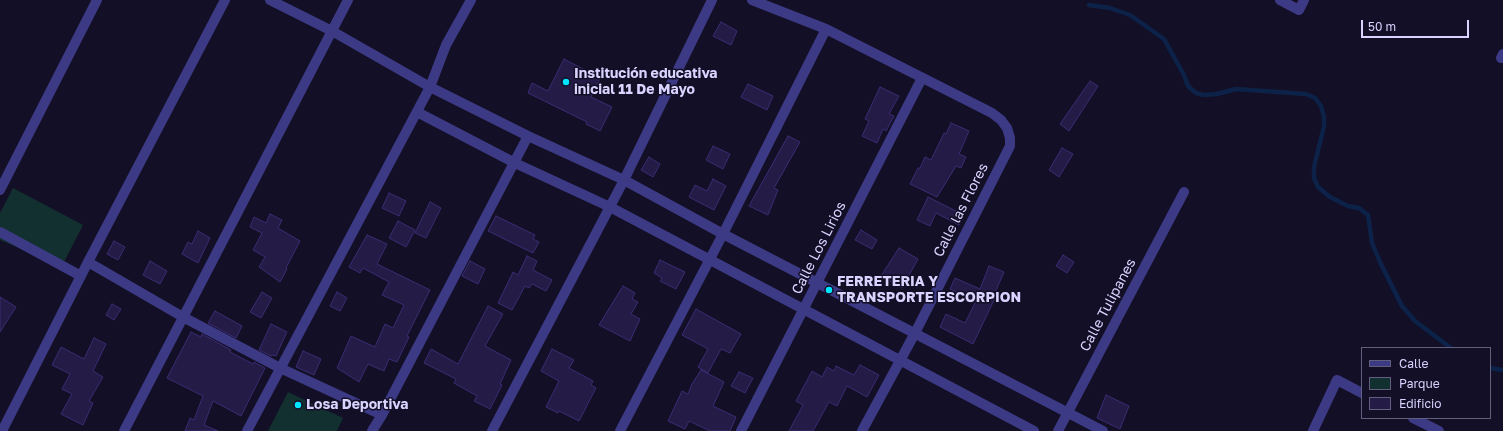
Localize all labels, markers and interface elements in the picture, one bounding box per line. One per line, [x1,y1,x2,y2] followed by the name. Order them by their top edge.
[1363,12,1471,38] scale bar
[1368,19,1396,34] text: 50 m
[574,66,717,98] place label: Institución educativa inicial 11 De Mayo
[561,77,571,87] marker: Institución educativa inicial 11 De Mayo
[930,160,992,260] street label: Calle las Flores
[788,199,850,297] street label: Calle Los Lirios
[1076,256,1140,354] street label: Calle Tulipanes
[837,274,1021,306] place label: FERRETERIA Y TRANSPORTE ESCORPION
[824,285,834,295] marker: FERRETERIA Y TRANSPORTE ESCORPION
[1361,347,1491,419] legend
[1399,356,1428,371] text: Calle
[1399,376,1440,391] text: Parque
[1399,396,1441,411] text: Edificio
[306,397,408,413] place label: Losa Deportiva
[293,400,303,410] marker: Losa Deportiva

